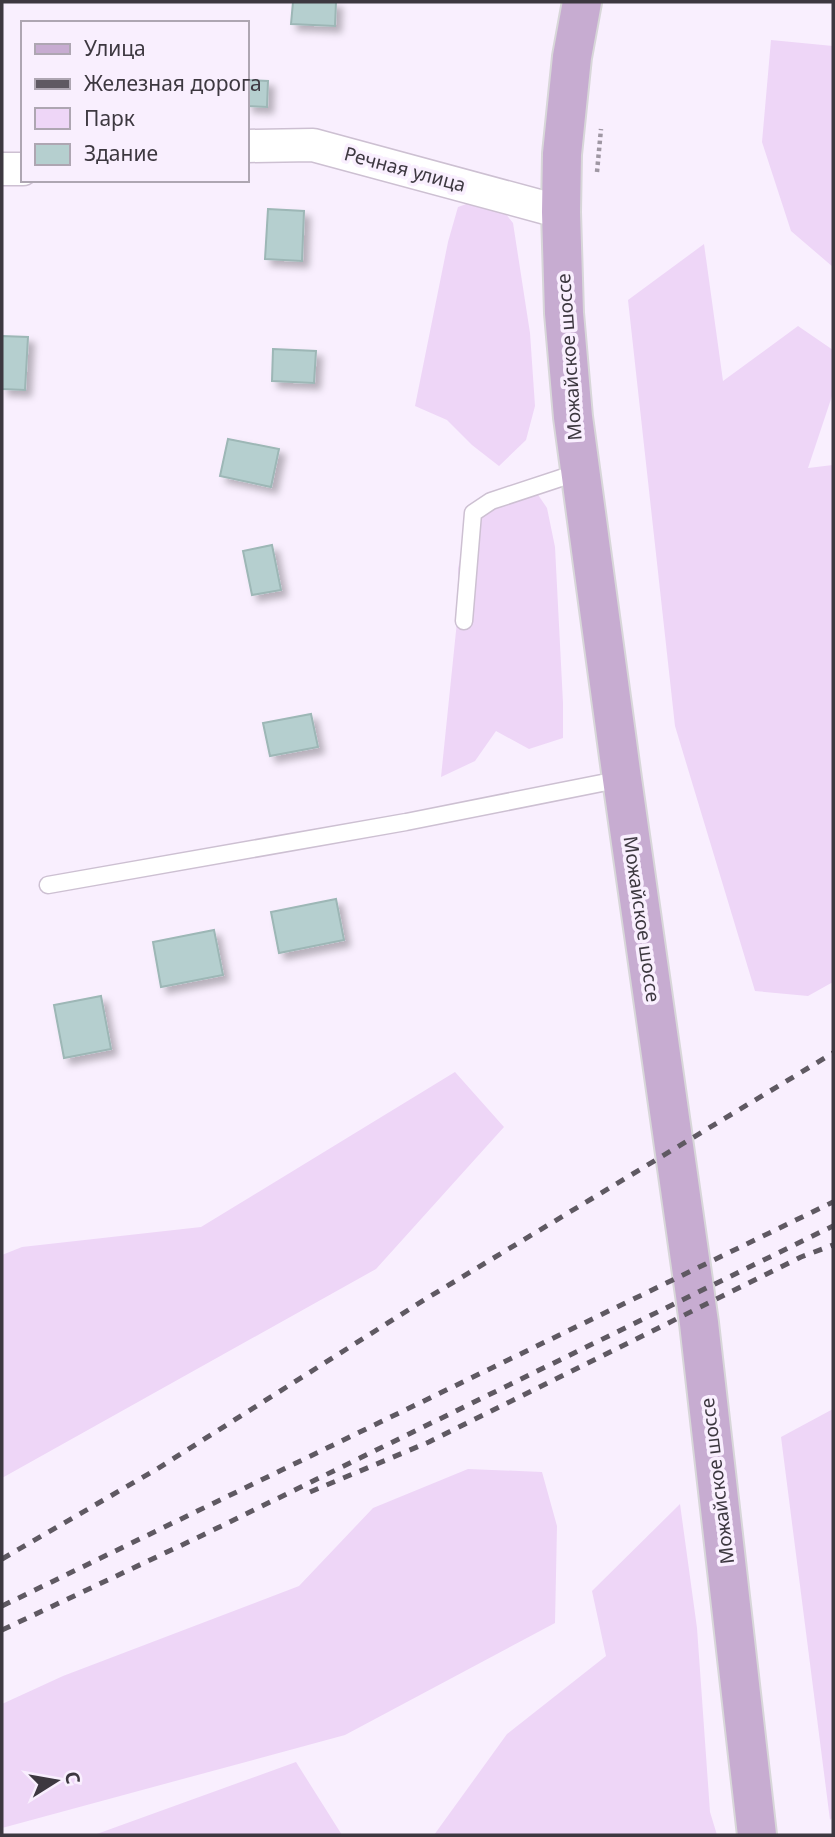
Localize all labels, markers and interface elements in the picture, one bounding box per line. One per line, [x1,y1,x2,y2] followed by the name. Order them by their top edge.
[21,21,248,182] legend
[84,34,146,62] text: Улица
[84,69,262,97] text: Железная дорога
[84,104,135,132] text: Парк
[84,139,158,167] text: Здание
[341,140,469,198] street label: Речная улица
[550,273,588,441] street label: Можайское шоссе
[617,834,667,1004] street label: Можайское шоссе
[694,1396,740,1566] street label: Можайское шоссе
[21,1746,91,1816] north arrow
[59,1769,87,1786] text: С

